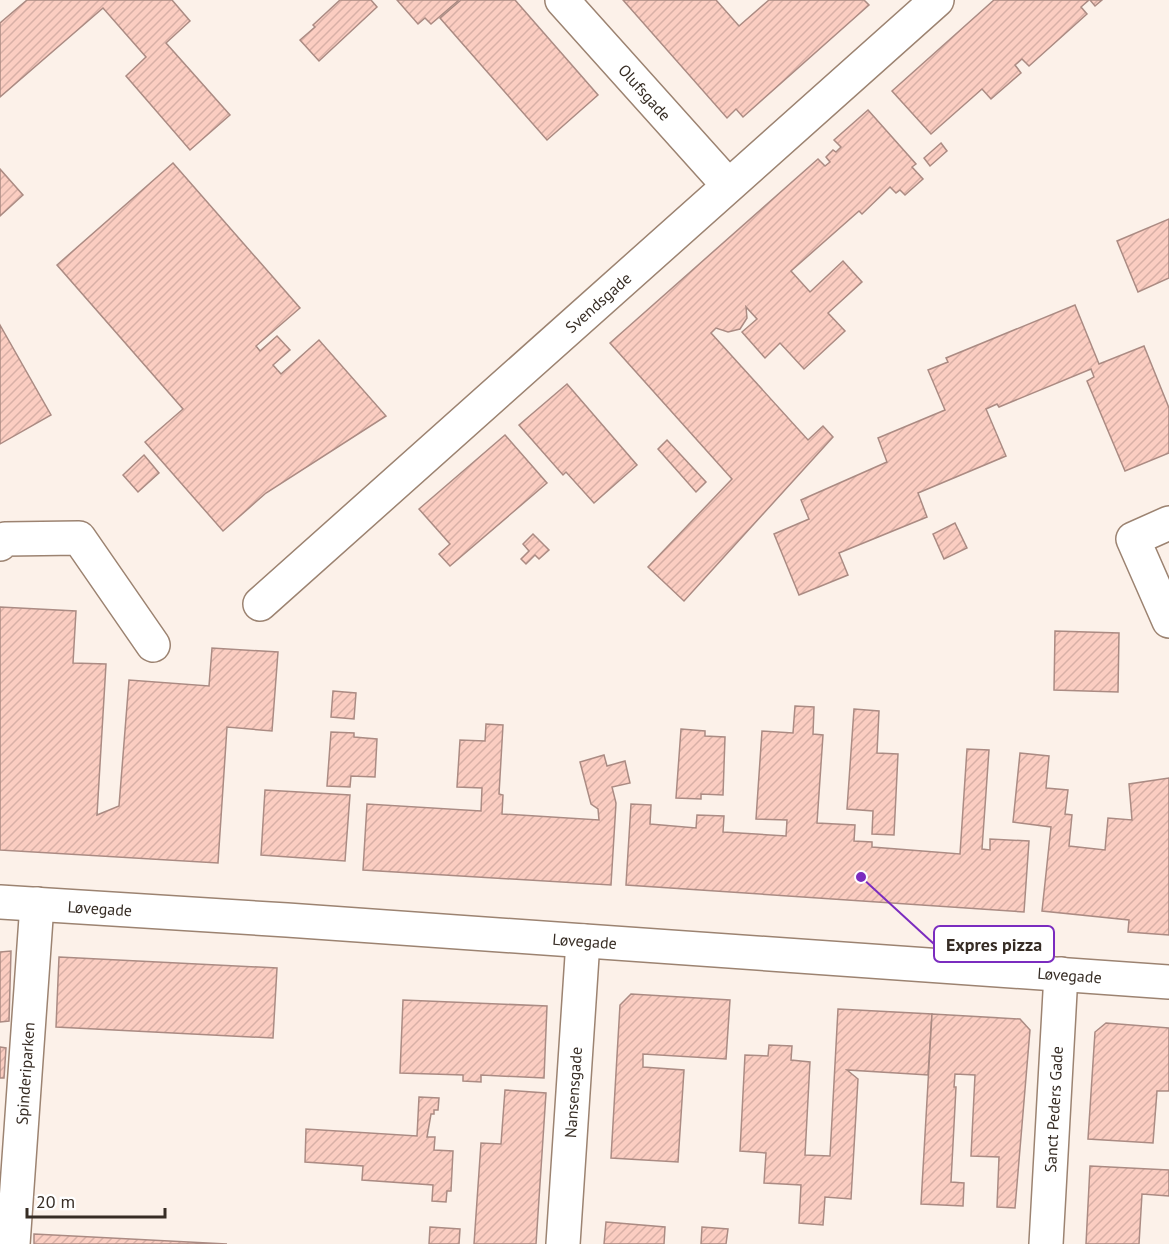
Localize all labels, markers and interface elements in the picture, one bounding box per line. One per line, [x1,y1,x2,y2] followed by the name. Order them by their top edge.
[614,60,675,125] street label: Olufsgade
[561,268,635,337] street label: Svendsgade
[67,896,133,920] street label: Løvegade
[934,926,1054,962] callout: Expres pizza
[552,929,618,953] street label: Løvegade
[946,933,1042,956] text: Expres pizza
[1037,963,1102,987] street label: Løvegade
[11,1021,39,1126] street label: Spinderiparken
[560,1046,586,1138] street label: Nansensgade
[1040,1046,1067,1173] street label: Sanct Peders Gade
[27,1181,165,1219] scale bar
[36,1190,75,1213] text: 20 m

